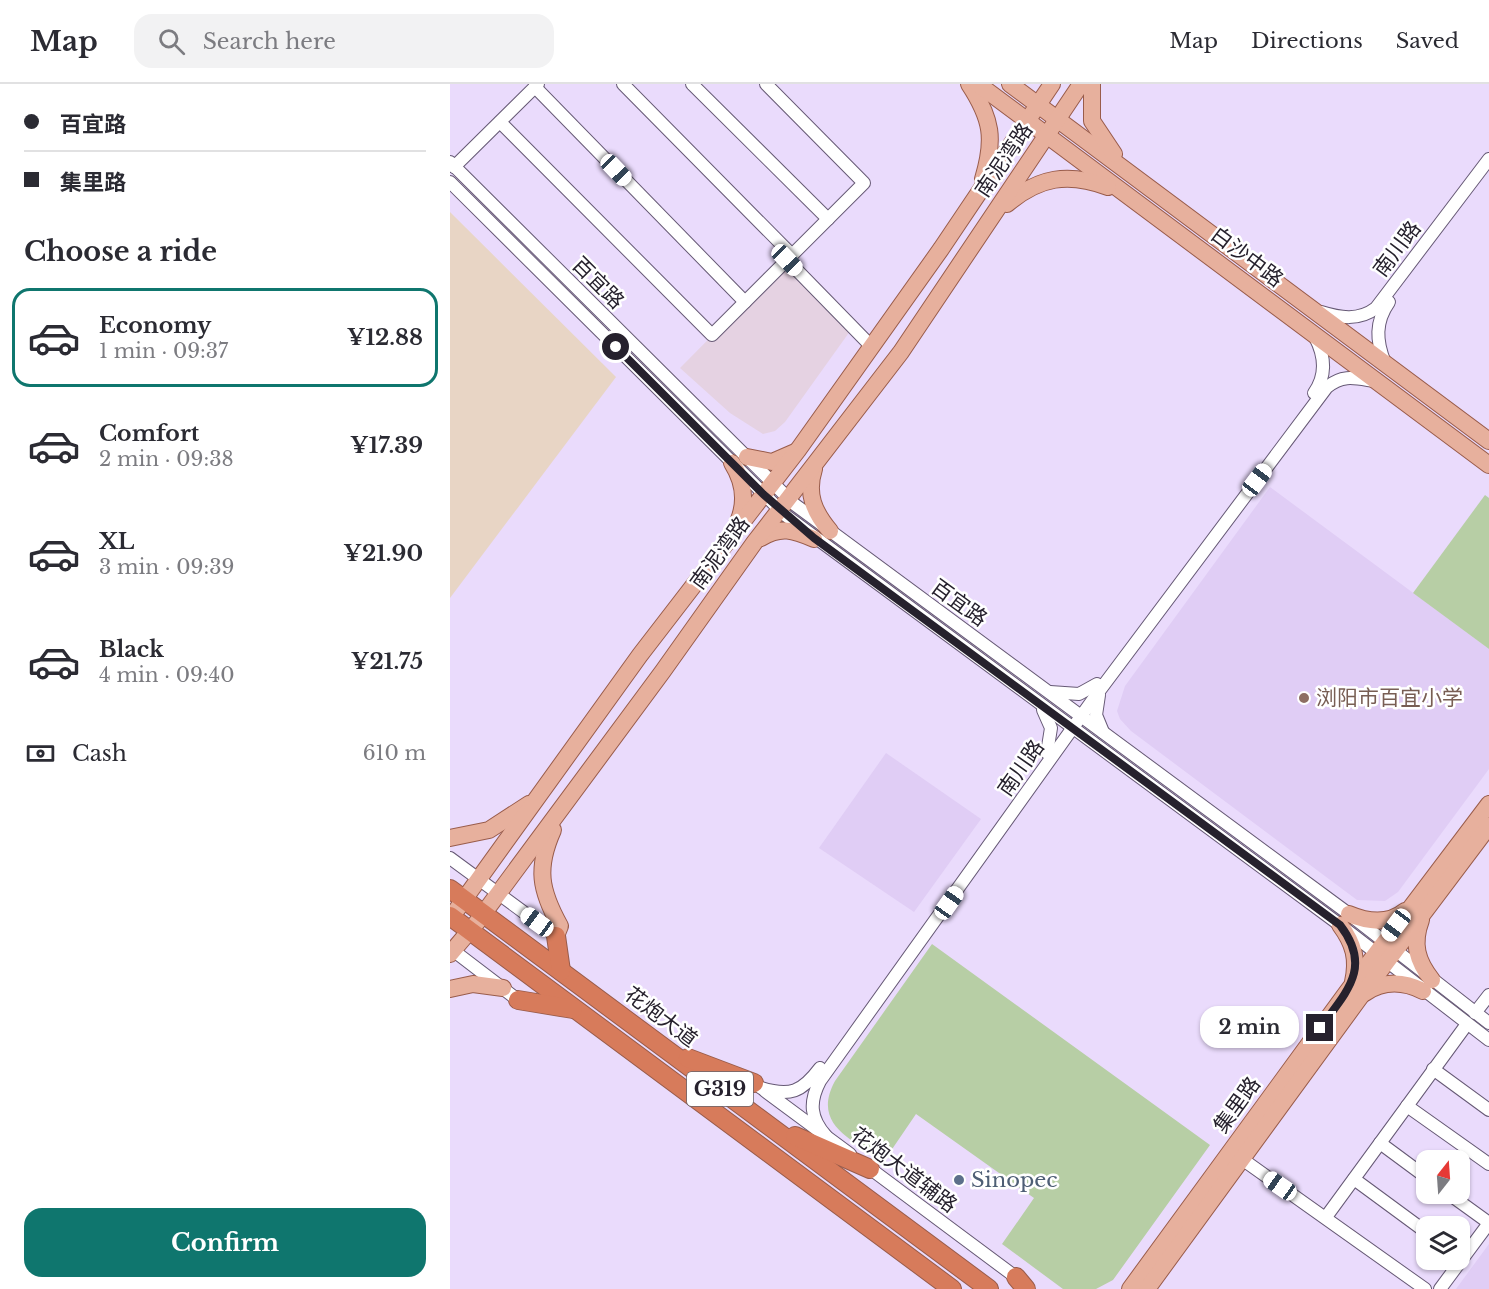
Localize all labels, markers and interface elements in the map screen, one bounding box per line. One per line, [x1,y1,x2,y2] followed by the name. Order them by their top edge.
[134,14,554,68] search box
[30,24,98,59] text: Map
[155,25,188,58] icon: search
[203,28,336,55] text: Search here
[1169,28,1218,54] text: Map
[1251,28,1363,54] text: Directions
[1396,28,1459,54] text: Saved
[60,111,126,138] text: 百宜路
[970,118,1038,202] street label: 南泥湾路
[597,151,635,189] car
[60,169,126,196] text: 集里路
[1368,216,1426,282] street label: 南川路
[1206,221,1288,293] street label: 白沙中路
[24,235,217,268] text: Choose a ride
[768,241,806,279] car
[567,252,629,314] street label: 百宜路
[27,311,81,365] icon: car
[99,312,211,339] text: Economy
[347,324,423,351] text: ¥12.88
[602,333,629,360] route start
[99,339,228,363] text: 1 min · 09:37
[27,419,81,473] icon: car
[99,420,199,447] text: Comfort
[350,432,423,459] text: ¥17.39
[99,447,234,471] text: 2 min · 09:38
[1239,460,1275,500] car
[685,511,755,595] street label: 南泥湾路
[27,527,81,581] icon: car
[99,528,134,555] text: XL
[343,540,423,567] text: ¥21.90
[99,555,234,579] text: 3 min · 09:39
[926,574,992,632] street label: 百宜路
[27,635,81,689] icon: car
[99,636,164,663] text: Black
[351,648,423,675] text: ¥21.75
[99,663,235,687] text: 4 min · 09:40
[1316,685,1463,711] place label: 浏阳市百宜小学
[1297,691,1311,705] marker: 浏阳市百宜小学
[992,735,1050,801] street label: 南川路
[24,737,57,770] icon: cash
[72,740,127,767] text: Cash
[363,741,426,765] text: 610 m
[931,883,967,923] car
[517,904,557,940] car
[1378,905,1414,945] car
[620,981,702,1053] street label: 花炮大道
[1200,1007,1299,1049] callout: 2 min
[1306,1014,1333,1041] route end
[1218,1015,1281,1039] text: 2 min
[687,1072,753,1106] road number: G319
[1208,1072,1266,1138] street label: 集里路
[846,1122,962,1218] street label: 花炮大道辅路
[1416,1150,1470,1204] north arrow
[1416,1150,1470,1270] map controls
[971,1167,1057,1193] place label: Sinopec
[1260,1168,1300,1204] car
[952,1173,966,1187] marker: Sinopec
[24,1208,426,1277] button: Confirm
[1416,1216,1470,1270] button: layers

